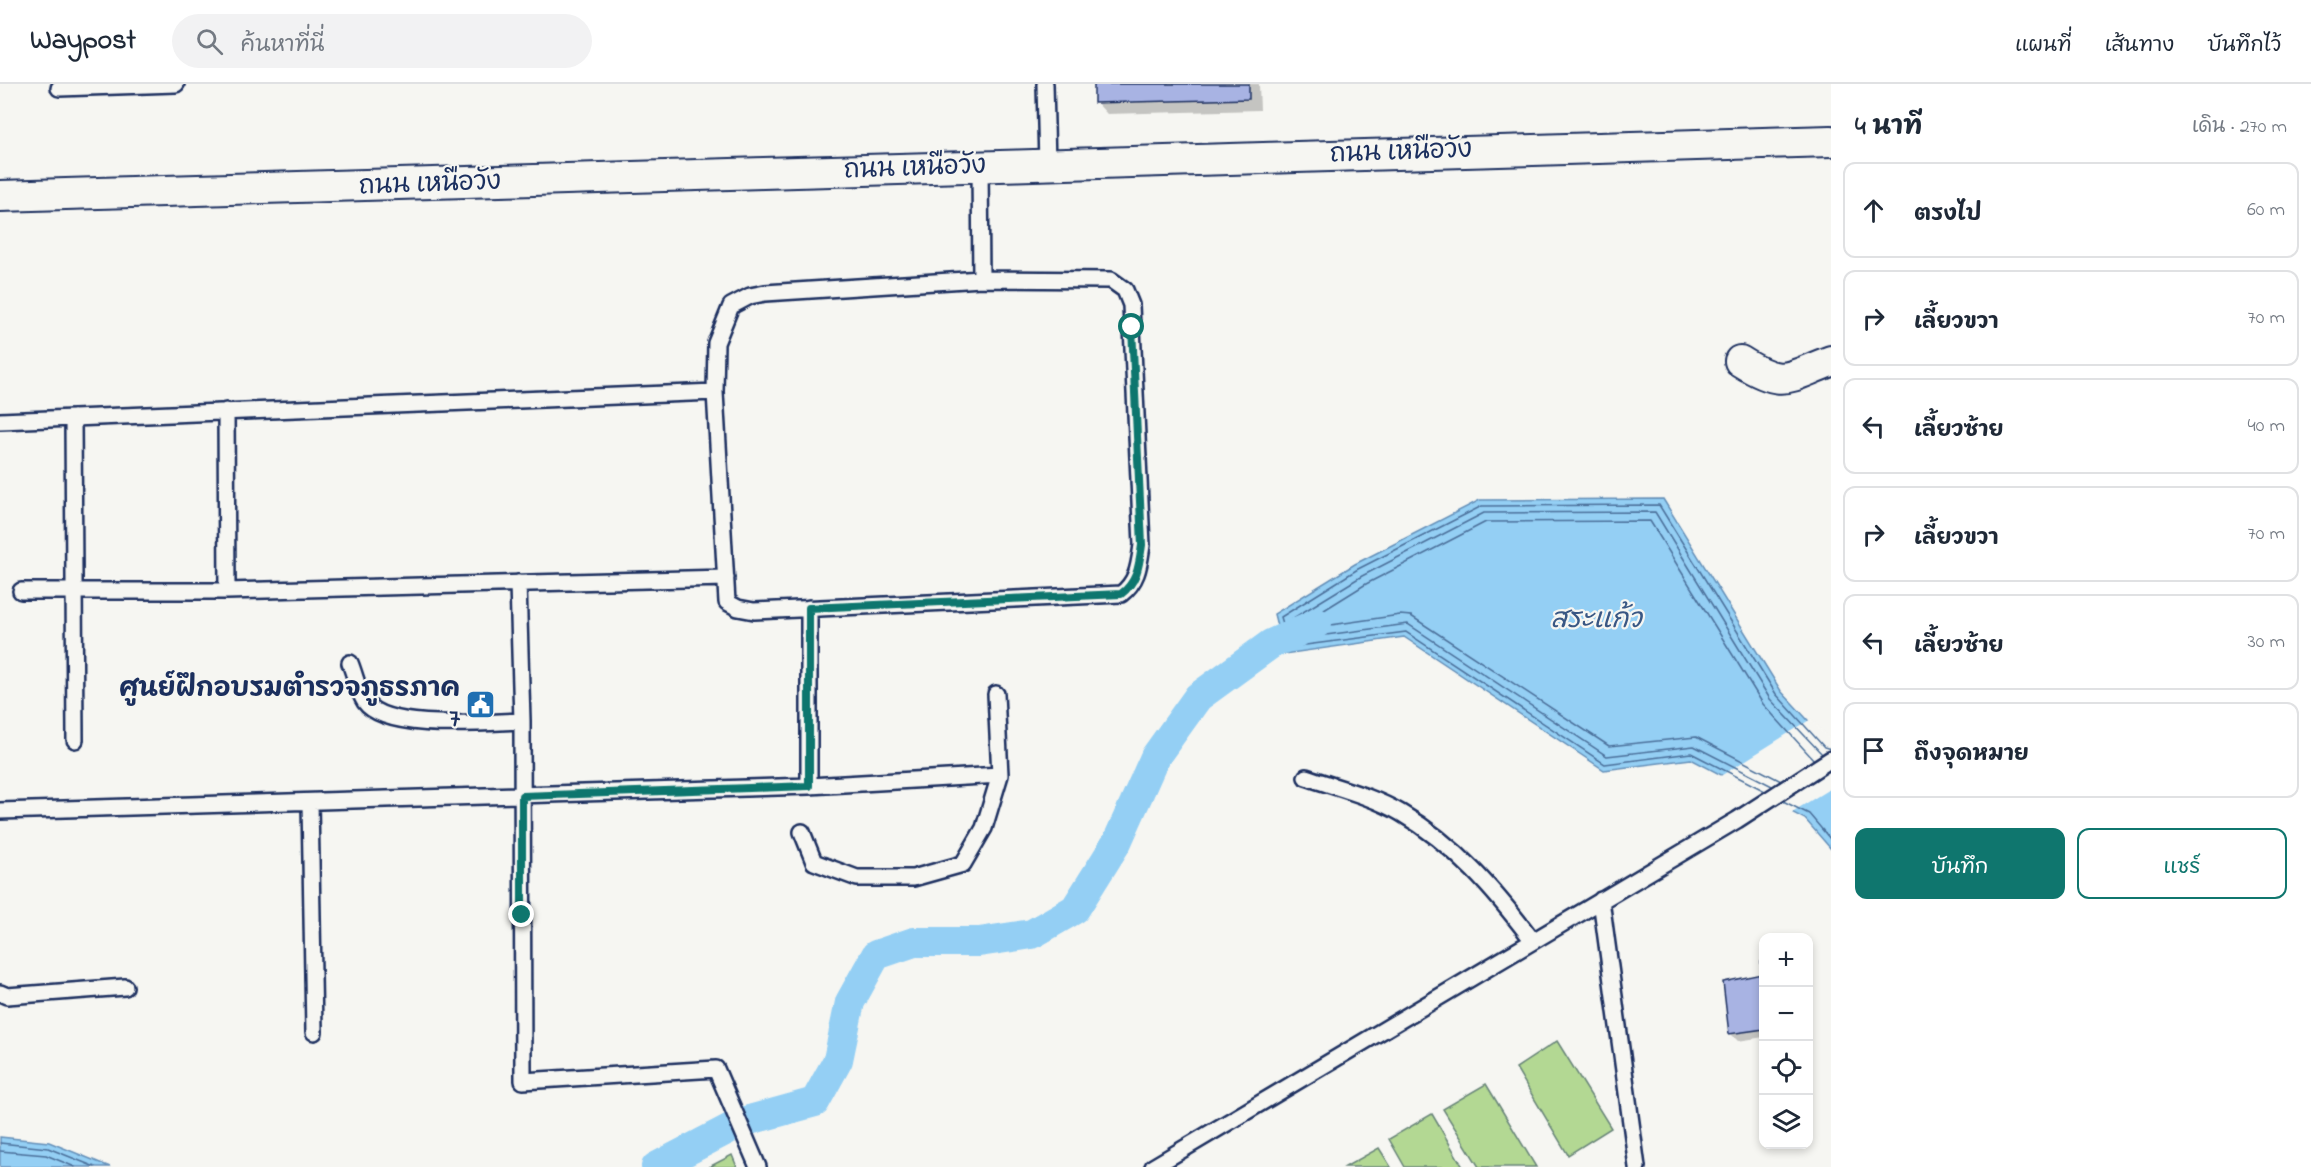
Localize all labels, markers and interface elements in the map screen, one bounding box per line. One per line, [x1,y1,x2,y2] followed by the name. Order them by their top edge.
[172,14,592,68] search box
[30,21,136,62] text: Waypost
[193,25,226,58] icon: search
[241,30,324,62] text: ค้นหาที่นี่
[2015,31,2072,61] text: แผนที่
[2105,31,2174,61] text: เส้นทาง
[2207,31,2281,61] text: บันทึกไว้
[1855,109,1922,147] text: 4 นาที
[2192,113,2287,142] text: เดิน · 270 m
[1329,132,1473,174] street label: ถนน เหนือวัง
[843,148,987,190] street label: ถนน เหนือวัง
[358,164,502,206] street label: ถนน เหนือวัง
[1857,194,1890,227] icon: ahead
[2247,196,2285,225] text: 60 m
[1914,199,1982,231] text: ตรงไป
[1857,302,1890,335] icon: right
[2248,304,2285,333] text: 70 m
[1914,307,1998,339] text: เลี้ยวขวา
[1118,313,1144,339] route start
[1857,410,1890,443] icon: left
[2248,412,2285,441] text: 40 m
[1914,415,2004,447] text: เลี้ยวซ้าย
[1857,518,1890,551] icon: right
[2248,520,2285,549] text: 70 m
[1914,523,1998,555] text: เลี้ยวขวา
[1551,601,1643,640] water label: สระแก้ว
[1857,626,1890,659] icon: left
[2248,628,2285,657] text: 30 m
[1914,631,2004,663] text: เลี้ยวซ้าย
[119,670,460,739] place label: ศูนย์ฝึกอบรมตำรวจภูธรภาค 7
[465,689,497,721] public building icon: ศูนย์ฝึกอบรมตำรวจภูธรภาค 7
[1857,734,1890,767] icon: arrive
[1914,739,2029,771] text: ถึงจุดหมาย
[1855,828,2065,899] button: บันทึก
[2077,828,2287,899] button: แชร์
[508,901,534,927] route end
[1759,933,1813,1149] map controls
[1759,933,1813,987] button: +
[1759,987,1813,1041] button: −
[1759,1041,1813,1095] button: locate
[1759,1095,1813,1149] button: layers

